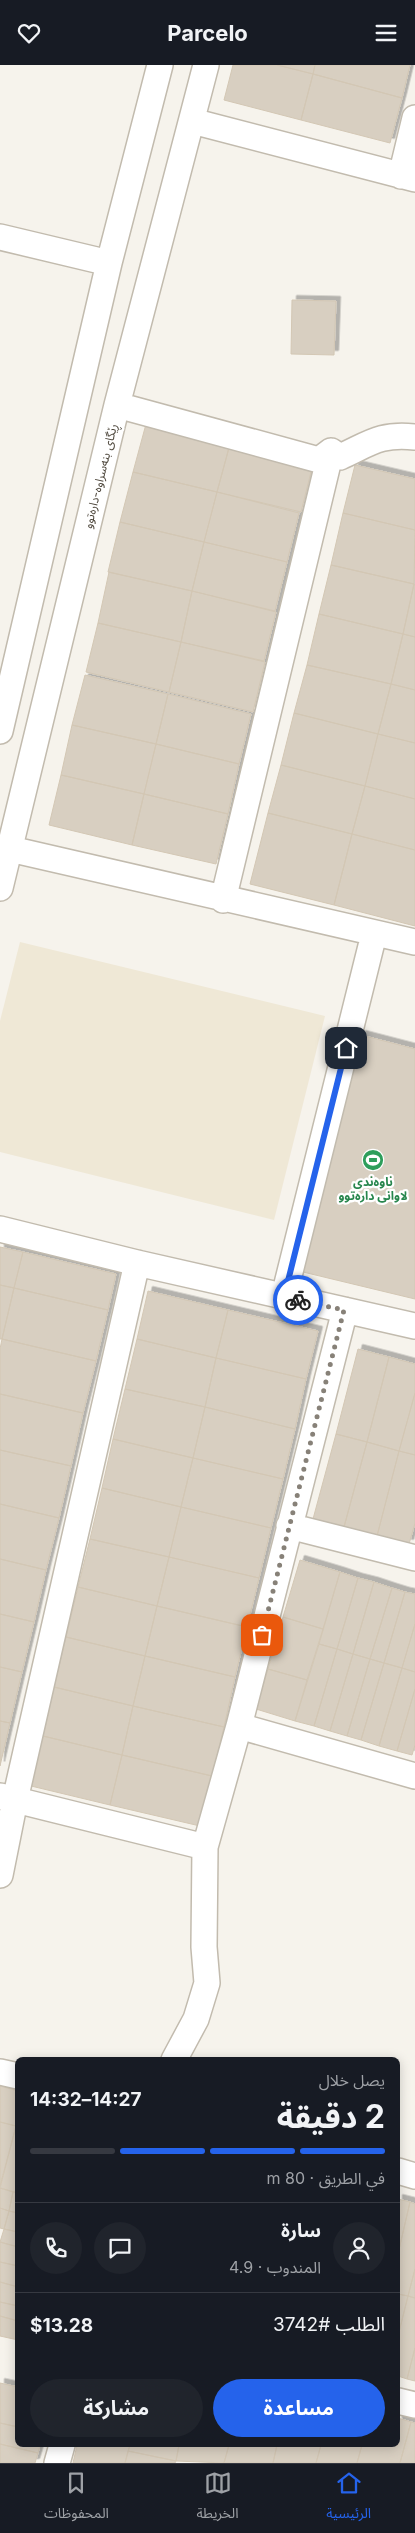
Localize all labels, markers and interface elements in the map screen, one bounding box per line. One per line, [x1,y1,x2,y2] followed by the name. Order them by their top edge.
[15,19,43,47] icon: heart
[372,19,400,47] icon: menu
[167,20,248,46] text: Parcelo
[80,422,124,531] street label: ڕێگای بنەسراوە-دارەتوو
[325,1027,367,1069] pin
[332,1034,360,1062] icon: home
[361,1148,385,1172] sports icon: ناوەندی لاوانی دارەتوو
[338,1174,408,1203] place label: ناوەندی لاوانی دارەتوو
[273,1275,323,1325] courier
[284,1286,312,1314] icon: bike
[241,1614,283,1656] pin
[248,1621,276,1649] icon: bag
[319,2070,385,2090] text: يصل خلال
[30,2088,142,2111] text: 14:27–14:32
[277,2097,385,2136] text: 2 دقيقة
[267,2168,385,2188] text: في الطريق · 80 m
[281,2219,321,2242] text: سارة
[30,2222,82,2274] button: phone
[94,2222,146,2274] button: chat
[333,2222,385,2274] button: person
[229,2257,321,2277] text: المندوب · 4.9
[273,2313,385,2336] text: الطلب #3742
[30,2314,93,2337] text: $13.28
[30,2379,203,2437] button: مشاركة
[213,2379,385,2437] button: مساعدة
[44,2469,109,2528] tab: المحفوظات
[197,2469,238,2528] tab: الخريطة
[326,2469,371,2528] tab: الرئيسية

